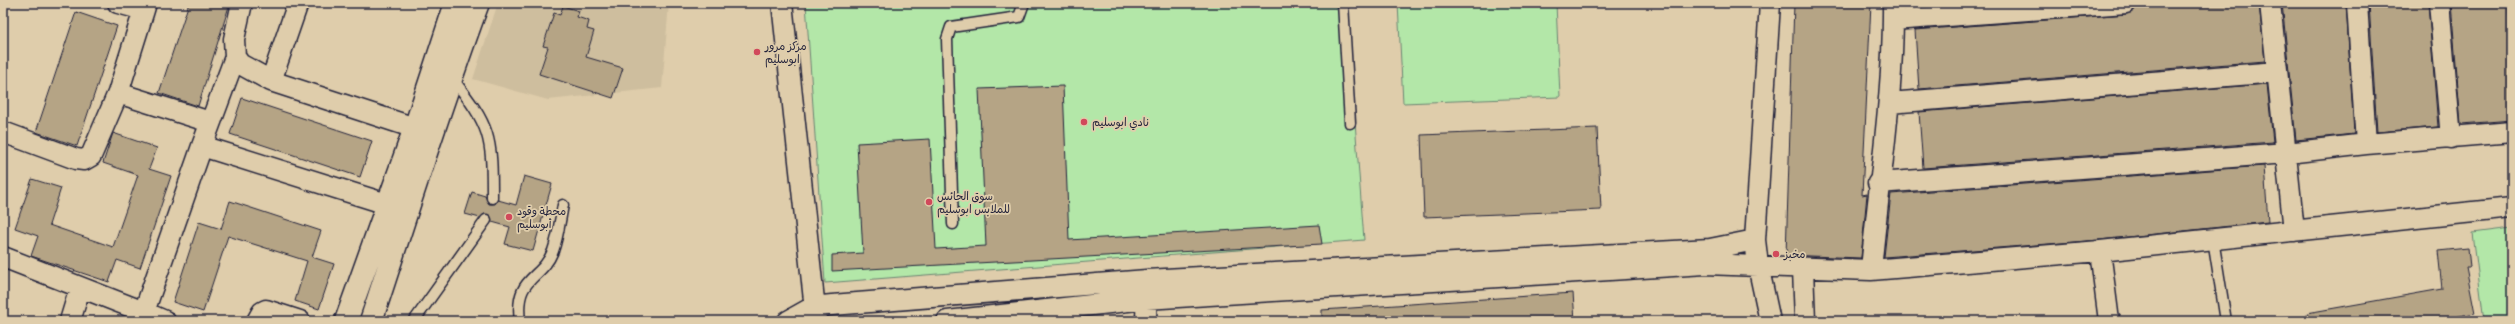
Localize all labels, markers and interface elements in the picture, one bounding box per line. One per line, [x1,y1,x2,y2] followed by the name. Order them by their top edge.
[764,39,807,68] place label: مركز مرور ابوسليم
[752,47,762,57] marker: مركز مرور ابوسليم
[1092,115,1149,131] place label: نادي ابوسليم
[1079,117,1089,127] marker: نادي ابوسليم
[937,189,1010,218] place label: سوق الحائس للملابس ابوسليم
[924,197,934,207] marker: سوق الحائس للملابس ابوسليم
[517,204,566,233] place label: محطة وقود أبوسليم
[504,212,514,222] marker: محطة وقود أبوسليم
[1783,247,1806,262] place label: مخبز
[1771,249,1781,259] marker: مخبز

